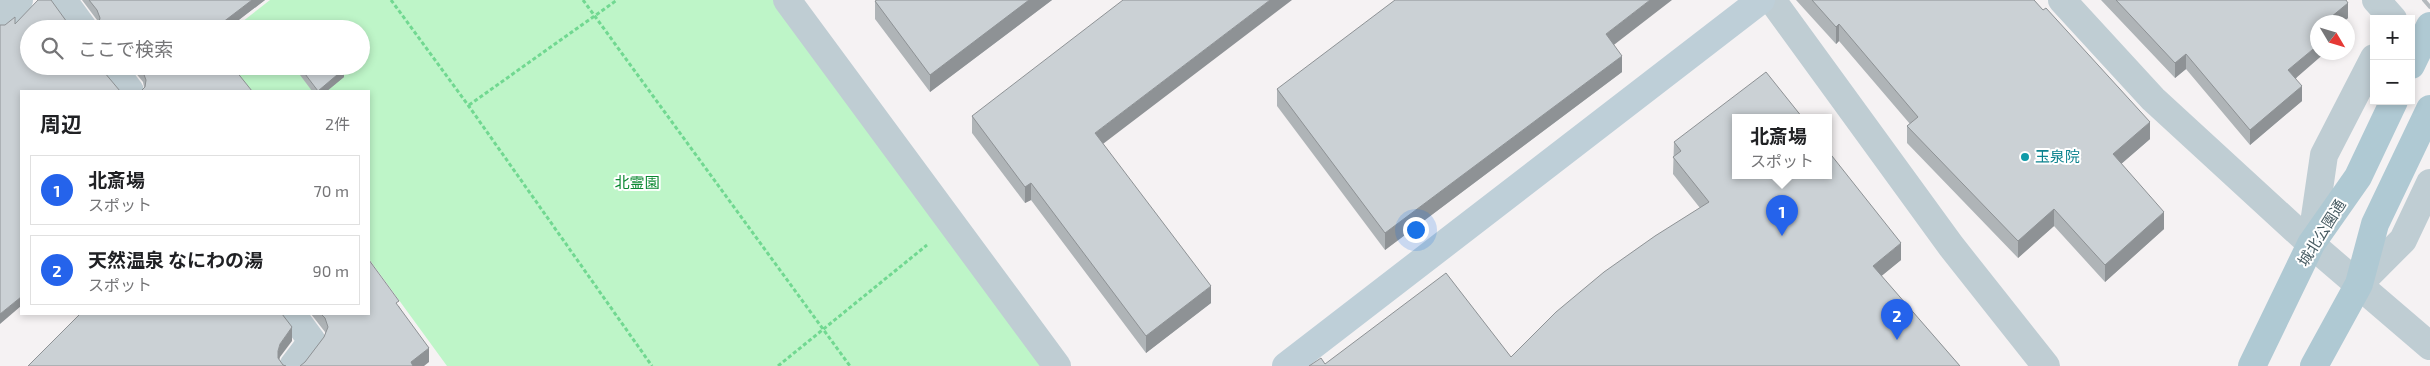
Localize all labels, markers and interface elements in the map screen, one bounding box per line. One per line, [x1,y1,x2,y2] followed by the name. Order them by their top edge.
[2310,15,2355,60] north arrow
[2370,15,2415,105] map controls
[2370,15,2415,60] button: +
[20,20,370,75] search box
[38,34,66,62] icon: search
[78,37,173,60] text: ここで検索
[2370,60,2415,105] button: −
[40,111,82,136] text: 周辺
[325,114,350,133] text: 2件
[1732,114,1832,179] popup
[1750,124,1807,147] text: 北斎場
[2035,147,2080,165] place label: 玉泉院
[1750,151,1814,170] text: スポット
[2019,151,2031,163] marker: 玉泉院
[88,168,145,191] text: 北斎場
[614,173,660,191] park label: 北霊園
[54,181,60,200] text: 1
[314,181,349,200] text: 70 m
[88,195,152,214] text: スポット
[1766,195,1798,236] pin: 1
[2294,196,2349,269] street label: 城北公園通
[1403,217,1429,243] your location
[88,248,263,271] text: 天然温泉 なにわの湯
[52,261,62,280] text: 2
[313,261,349,280] text: 90 m
[88,275,152,294] text: スポット
[1881,299,1913,340] pin: 2

